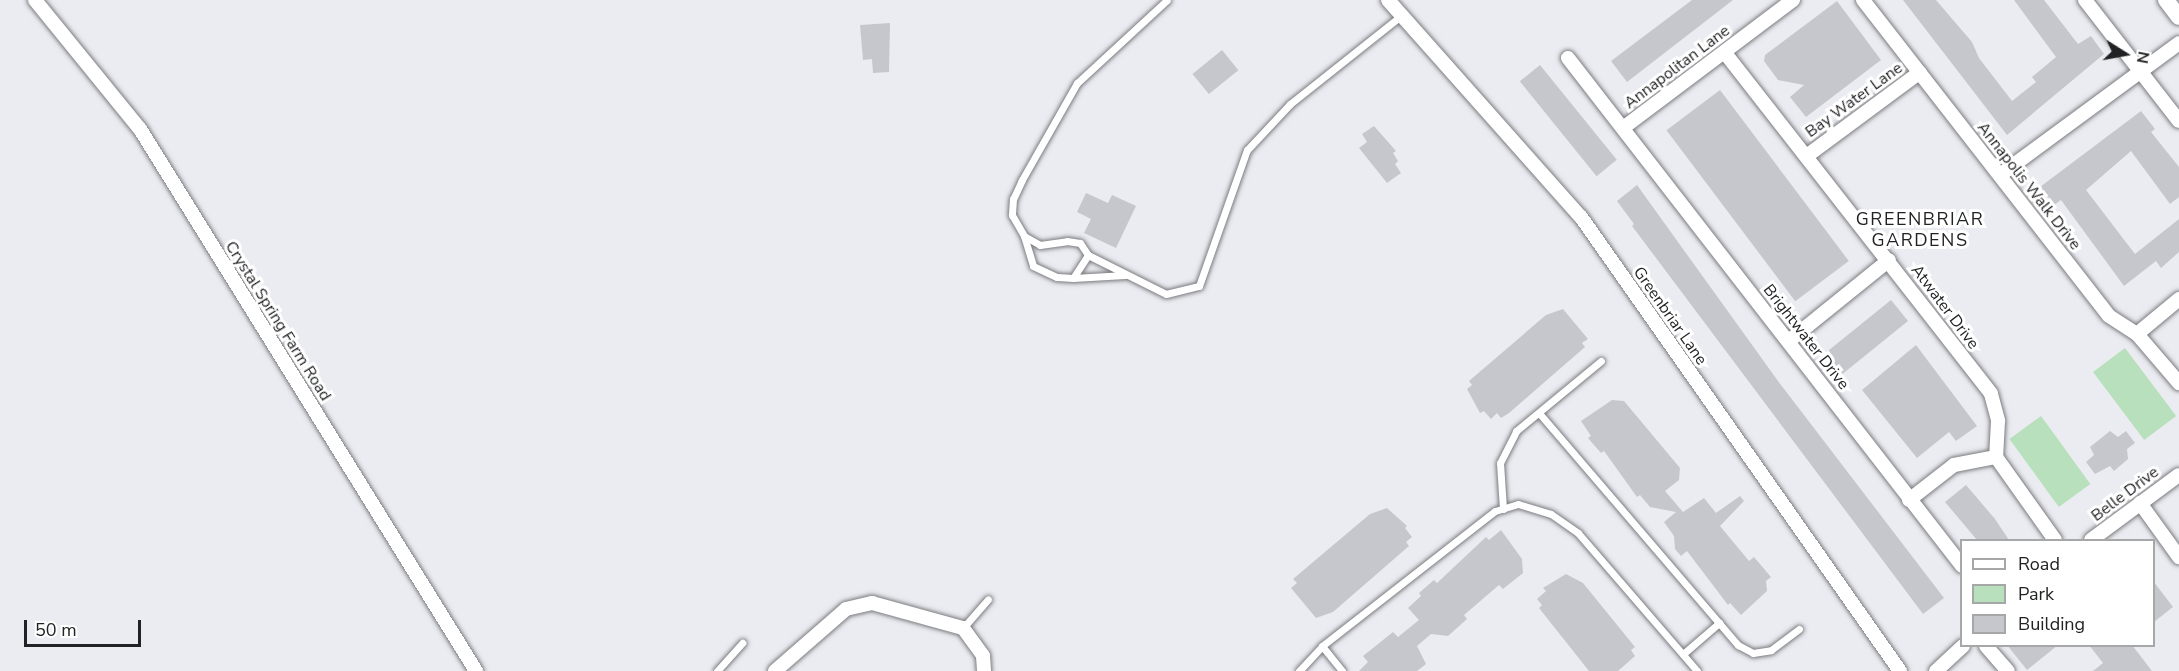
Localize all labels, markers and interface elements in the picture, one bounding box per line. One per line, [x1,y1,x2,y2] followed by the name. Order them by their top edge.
[1620,21,1734,113] street label: Annapolitan Lane
[2095,24,2155,84] north arrow
[2131,49,2155,65] text: N
[1802,58,1906,142] street label: Bay Water Lane
[1973,118,2085,254] street label: Annapolis Walk Drive
[1856,209,1984,252] district label: GREENBRIAR GARDENS
[221,238,335,404] street label: Crystal Spring Farm Road
[1907,261,1983,353] street label: Atwater Drive
[1629,263,1711,369] street label: Greenbriar Lane
[1759,281,1853,393] street label: Brightwater Drive
[2088,462,2162,526] street label: Belle Drive
[1960,539,2155,647] legend
[2018,552,2060,576] text: Road
[2018,582,2054,606] text: Park
[27,608,144,646] scale bar
[2018,612,2085,636] text: Building
[35,618,77,642] text: 50 m

